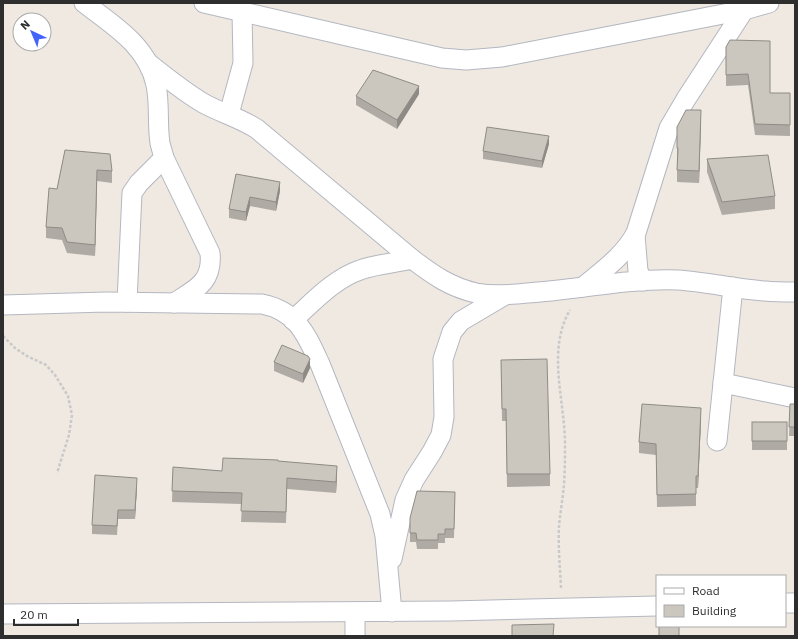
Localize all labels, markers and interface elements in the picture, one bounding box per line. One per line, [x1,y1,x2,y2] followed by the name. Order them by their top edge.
[12,12,52,52] north arrow
[17,17,33,33] text: N
[656,575,786,627] legend
[692,583,720,598] text: Road
[14,601,78,627] scale bar
[692,603,737,618] text: Building
[20,607,48,622] text: 20 m

